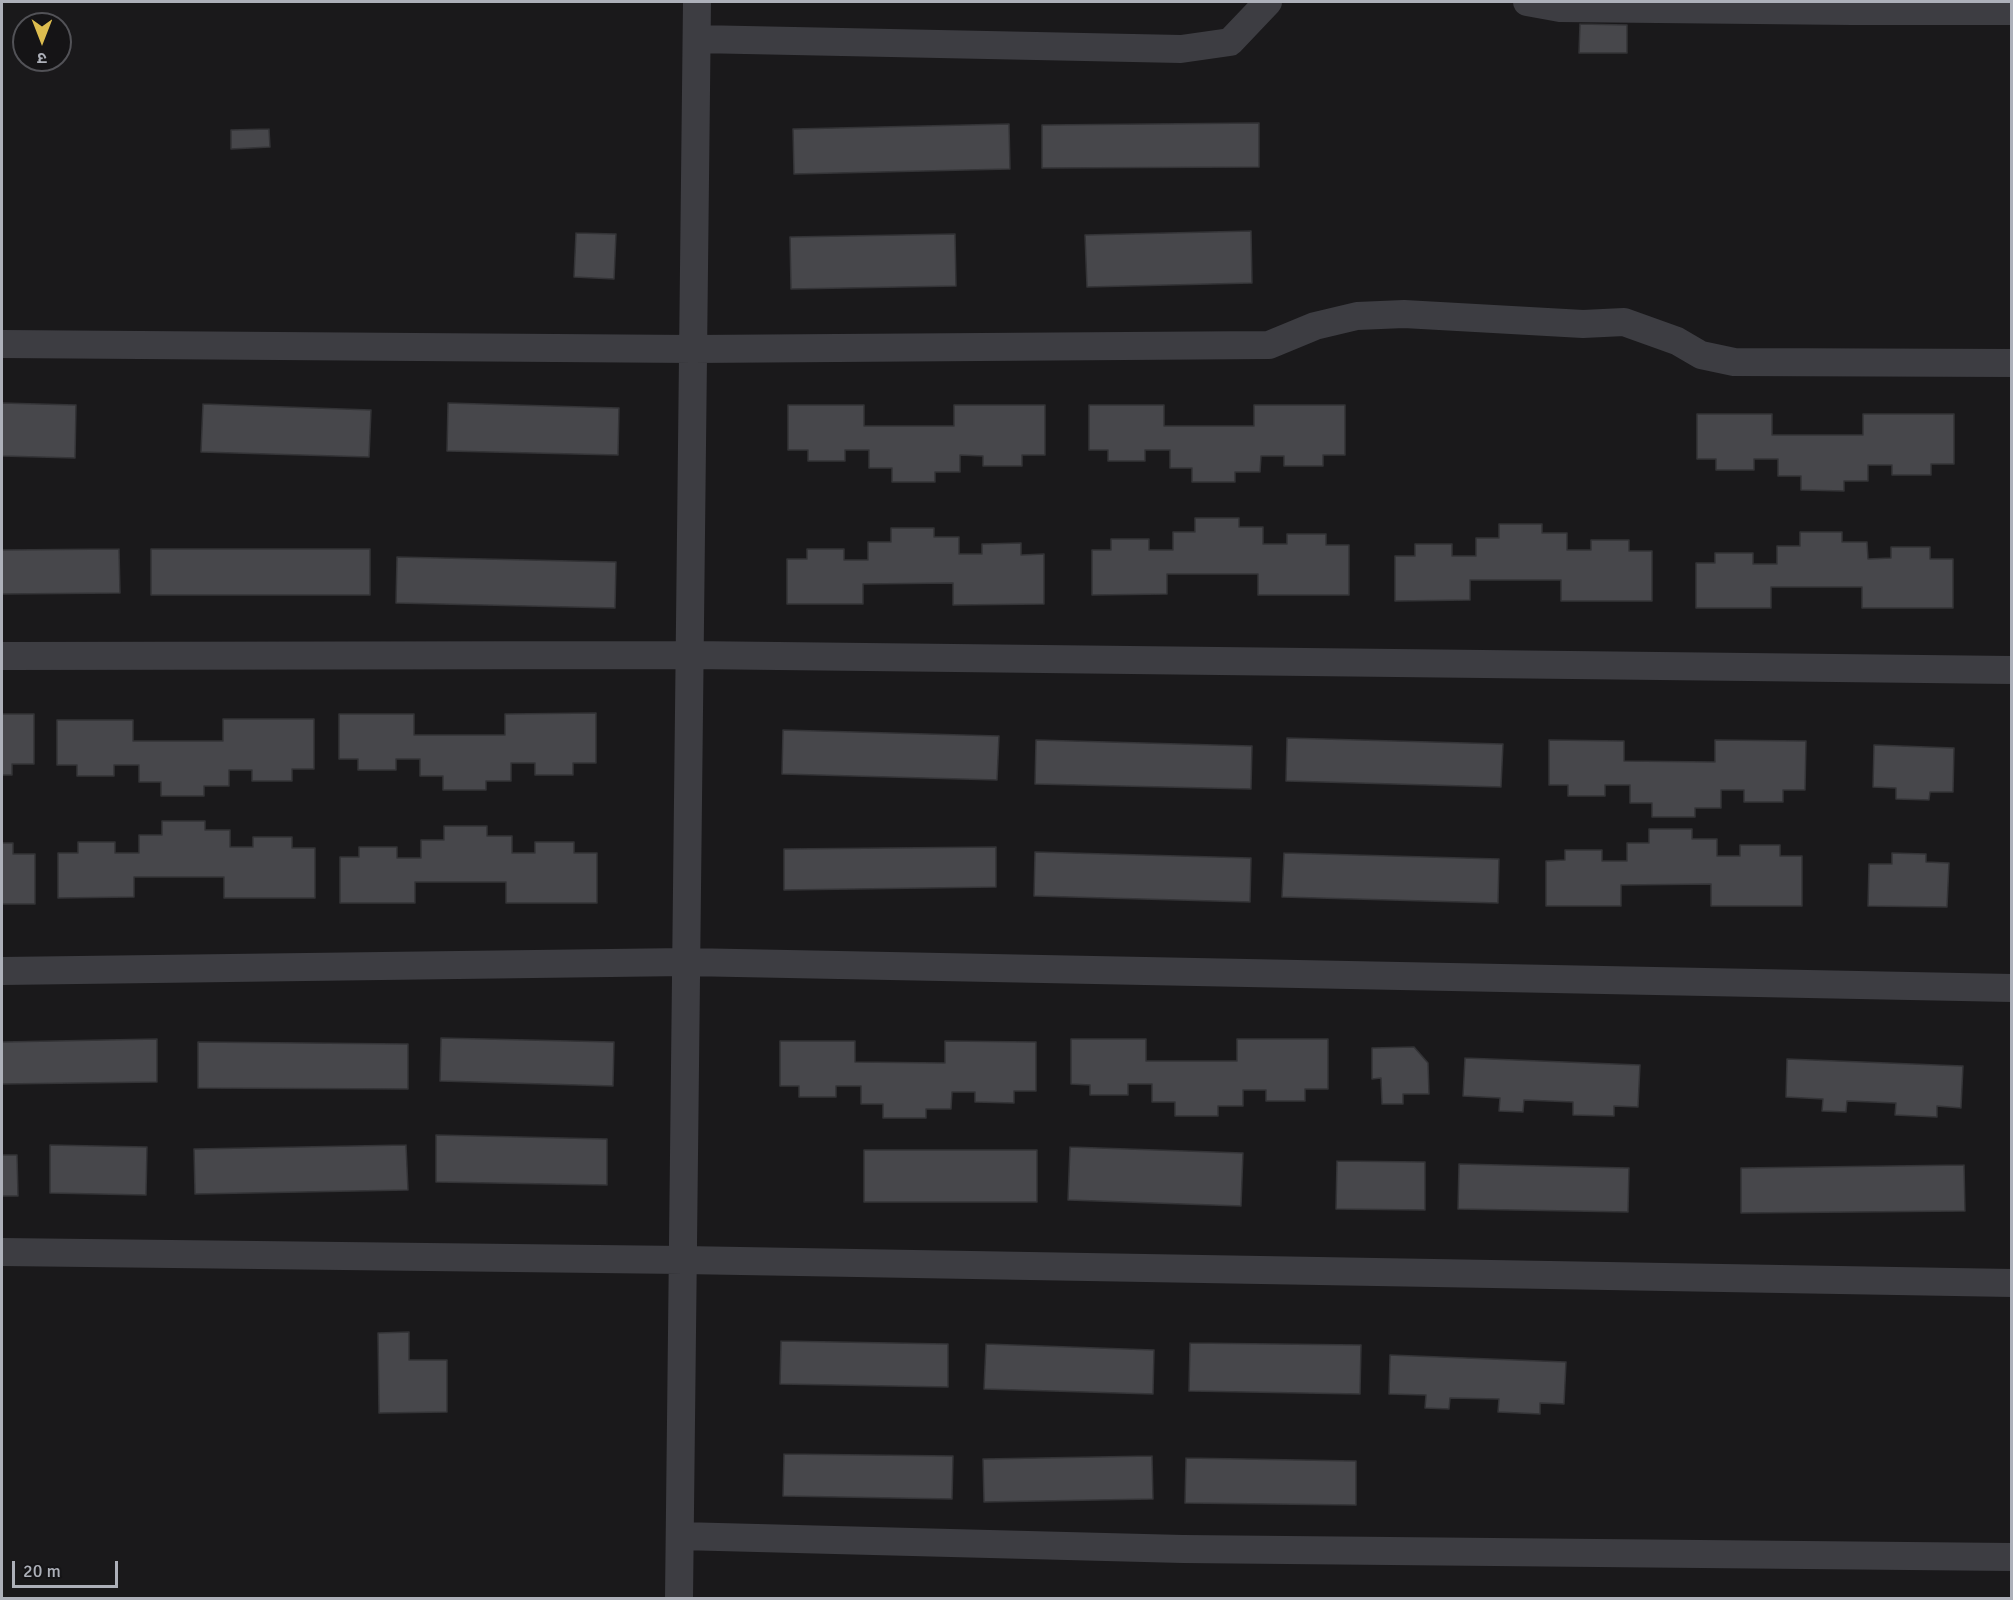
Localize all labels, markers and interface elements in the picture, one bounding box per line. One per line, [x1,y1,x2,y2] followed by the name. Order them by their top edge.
[12,12,72,72] north arrow
[37,48,47,68] text: उ
[15,1549,122,1587] scale bar
[23,1560,61,1582] text: 20 m

